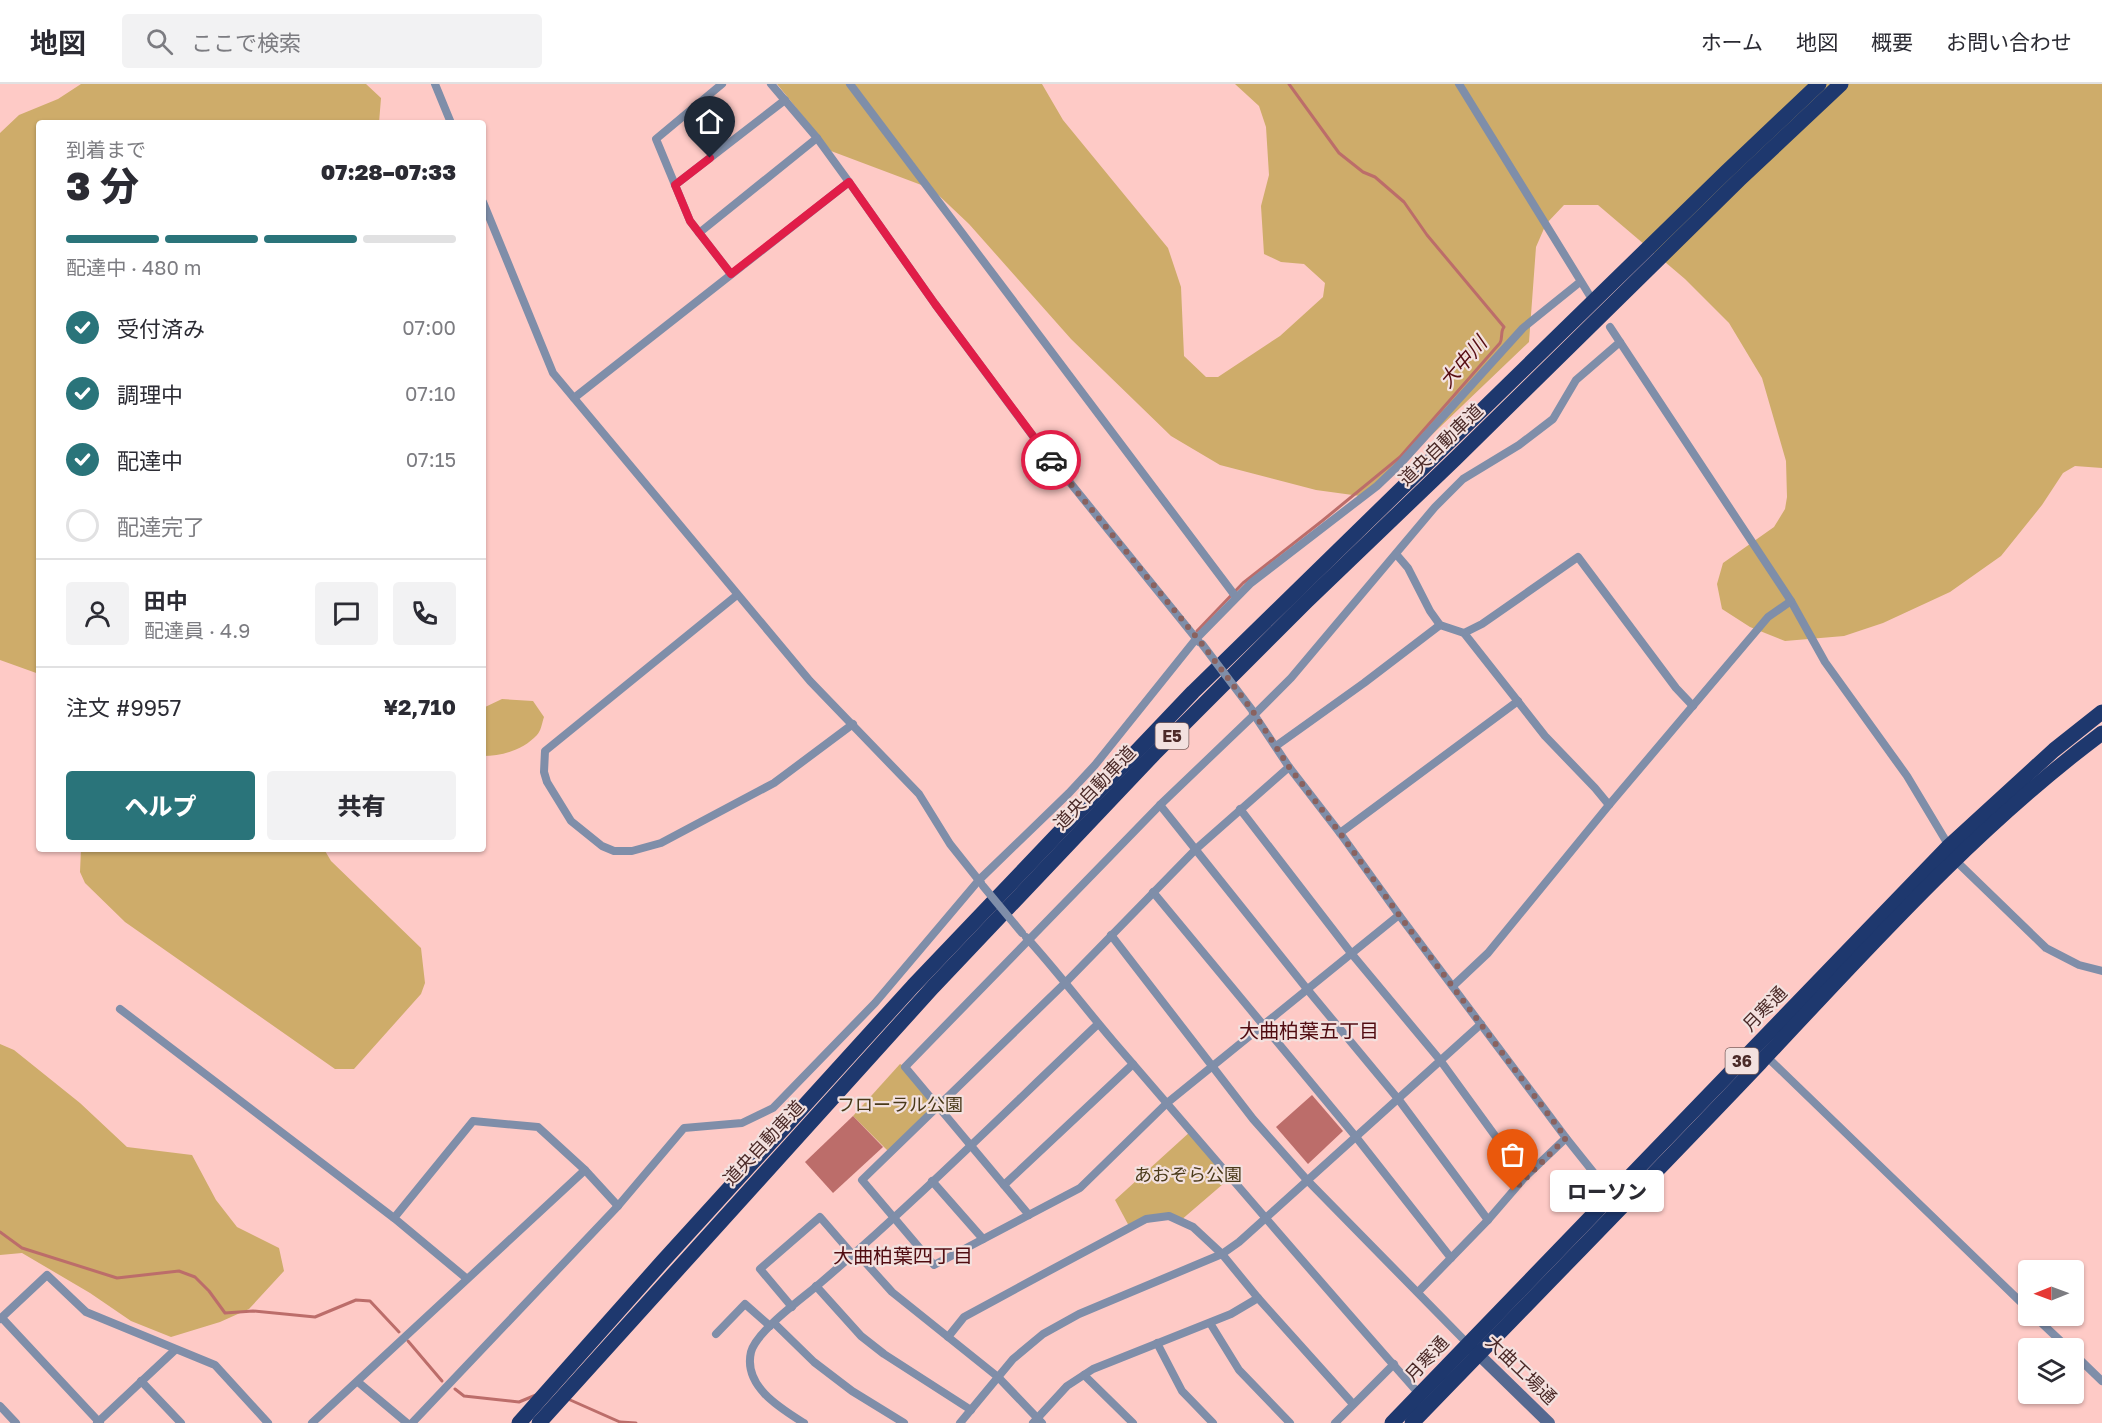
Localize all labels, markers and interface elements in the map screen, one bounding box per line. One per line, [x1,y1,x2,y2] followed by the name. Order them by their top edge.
[122,14,542,68] search box
[143,25,176,58] icon: search
[30,26,86,59] text: 地図
[191,29,301,56] text: ここで検索
[1701,29,1763,55] text: ホーム
[1796,29,1838,55] text: 地図
[1871,29,1913,55] text: 概要
[1946,29,2072,55] text: お問い合わせ
[684,96,735,158] pin
[693,105,726,138] icon: home
[66,137,146,161] text: 到着まで
[321,158,456,185] text: 07:28–07:33
[66,162,139,209] text: 3 分
[66,255,202,279] text: 配達中 · 480 m
[66,311,99,344] icon: check
[117,315,205,342] text: 受付済み
[402,315,456,339] text: 07:00
[1434,329,1492,392] water label: 大中川
[66,377,99,410] icon: check
[117,381,183,408] text: 調理中
[405,381,456,405] text: 07:10
[1394,399,1487,490] street label: 道央自動車道
[1021,430,1081,490] courier
[66,443,99,476] icon: check
[1035,444,1068,477] icon: car
[117,447,183,474] text: 配達中
[406,447,456,471] text: 07:15
[117,513,205,540] text: 配達完了
[66,582,129,645] button: person
[315,582,378,645] button: chat
[393,582,456,645] button: phone
[144,587,188,614] text: 田中
[144,618,250,642] text: 配達員 · 4.9
[383,693,456,720] text: ¥2,710
[66,694,182,721] text: 注文 #9957
[1156,723,1188,749] road number: E5
[1049,741,1140,834] street label: 道央自動車道
[66,771,255,840] button: ヘルプ
[267,771,456,840] button: 共有
[1738,981,1791,1035] street label: 月寒通
[1239,1018,1379,1042] district label: 大曲柏葉五丁目
[1726,1048,1758,1074] road number: 36
[837,1093,963,1115] park label: フローラル公園
[718,1095,808,1189] street label: 道央自動車道
[1487,1129,1538,1191] pin
[1496,1138,1529,1171] icon: bag
[1134,1163,1242,1185] park label: あおぞら公園
[1549,1170,1663,1212] callout: ローソン
[1567,1179,1647,1203] text: ローソン
[833,1243,973,1267] district label: 大曲柏葉四丁目
[2018,1260,2084,1326] north arrow
[2018,1260,2084,1404] map controls
[1482,1330,1562,1408] street label: 大曲工場通
[1400,1331,1453,1386] street label: 月寒通
[2018,1338,2084,1404] button: layers

